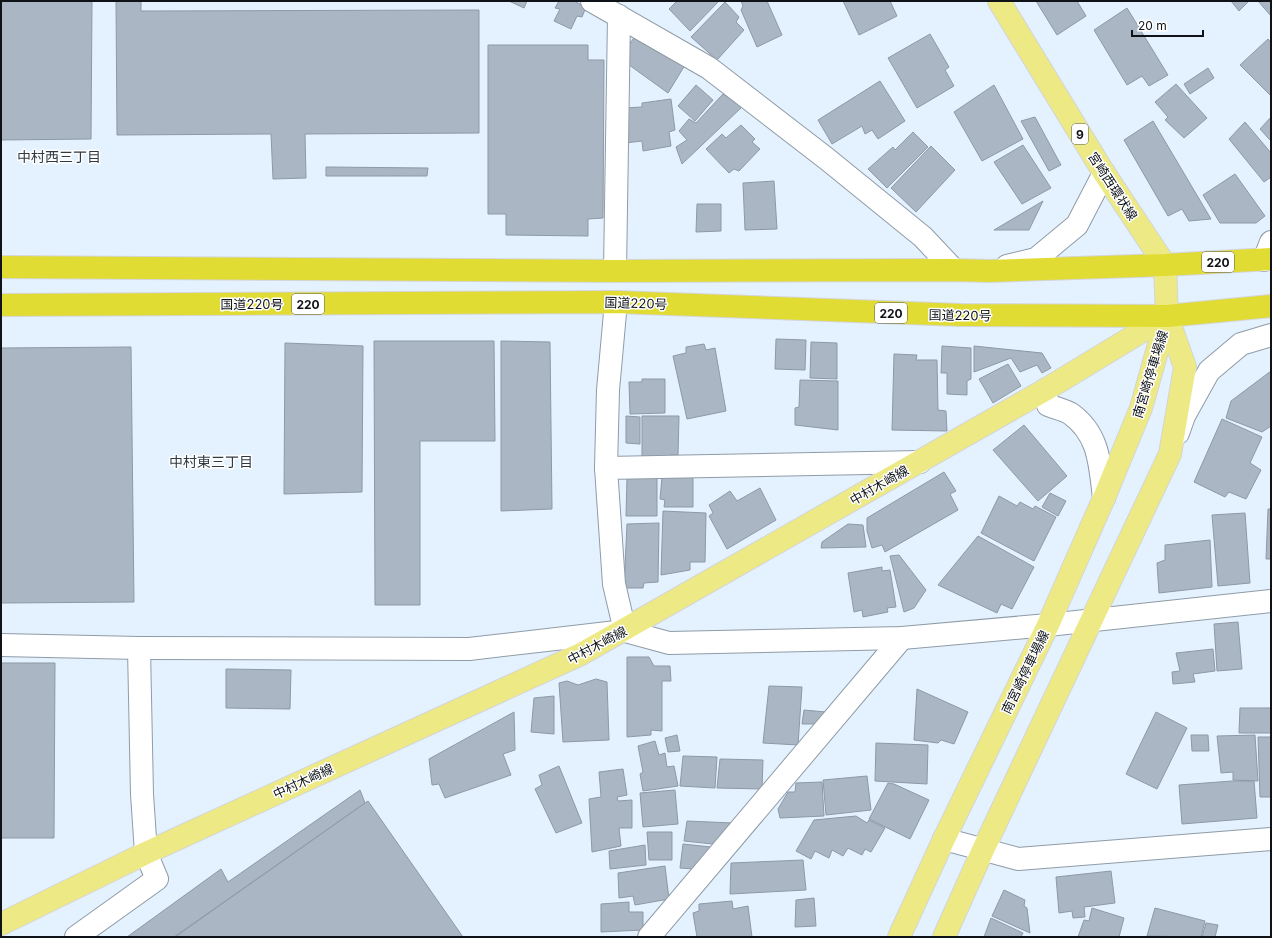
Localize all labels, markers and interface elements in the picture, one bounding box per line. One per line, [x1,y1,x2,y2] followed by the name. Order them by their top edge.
[1132,12,1203,38] scale bar
[1138,18,1167,33] text: 20 m
[1072,124,1088,144] road number: 9
[17,148,101,165] district label: 中村西三丁目
[1085,149,1141,223] street label: 宮崎西環状線
[1202,252,1234,272] road number: 220
[292,294,324,314] road number: 220
[604,294,668,312] street label: 国道220号
[220,296,284,312] street label: 国道220号
[875,303,907,323] road number: 220
[928,306,992,324] street label: 国道220号
[1129,328,1171,420] street label: 南宮崎停車場線
[169,453,253,470] district label: 中村東三丁目
[847,462,911,508] street label: 中村木崎線
[565,623,629,667] street label: 中村木崎線
[998,628,1052,716] street label: 南宮崎停車場線
[270,760,336,802] street label: 中村木崎線

